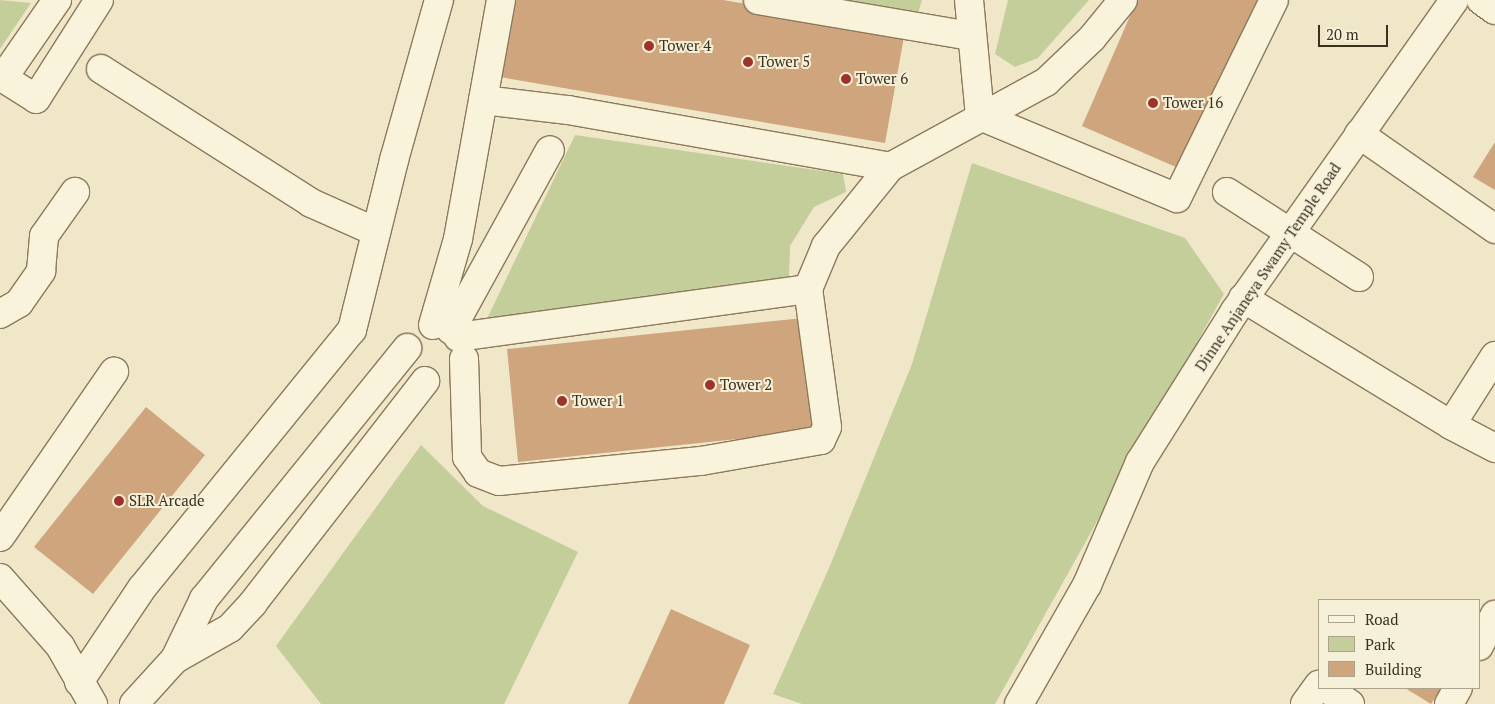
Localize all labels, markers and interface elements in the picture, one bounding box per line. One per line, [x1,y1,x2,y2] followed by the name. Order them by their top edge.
[1320,15,1390,47] scale bar
[1326,24,1359,44] text: 20 m
[659,37,711,55] place label: Tower 4
[643,40,655,52] marker: Tower 4
[758,53,810,71] place label: Tower 5
[742,56,754,68] marker: Tower 5
[856,70,908,88] place label: Tower 6
[840,73,852,85] marker: Tower 6
[1163,94,1223,112] place label: Tower 16
[1147,97,1159,109] marker: Tower 16
[1191,159,1345,375] street label: Dinne Anjaneya Swamy Temple Road
[720,376,772,394] place label: Tower 2
[704,379,716,391] marker: Tower 2
[572,392,624,410] place label: Tower 1
[556,395,568,407] marker: Tower 1
[129,492,205,510] place label: SLR Arcade
[113,495,125,507] marker: SLR Arcade
[1318,599,1480,689] legend
[1365,609,1398,629] text: Road
[1365,634,1395,654] text: Park
[1365,659,1422,679] text: Building

